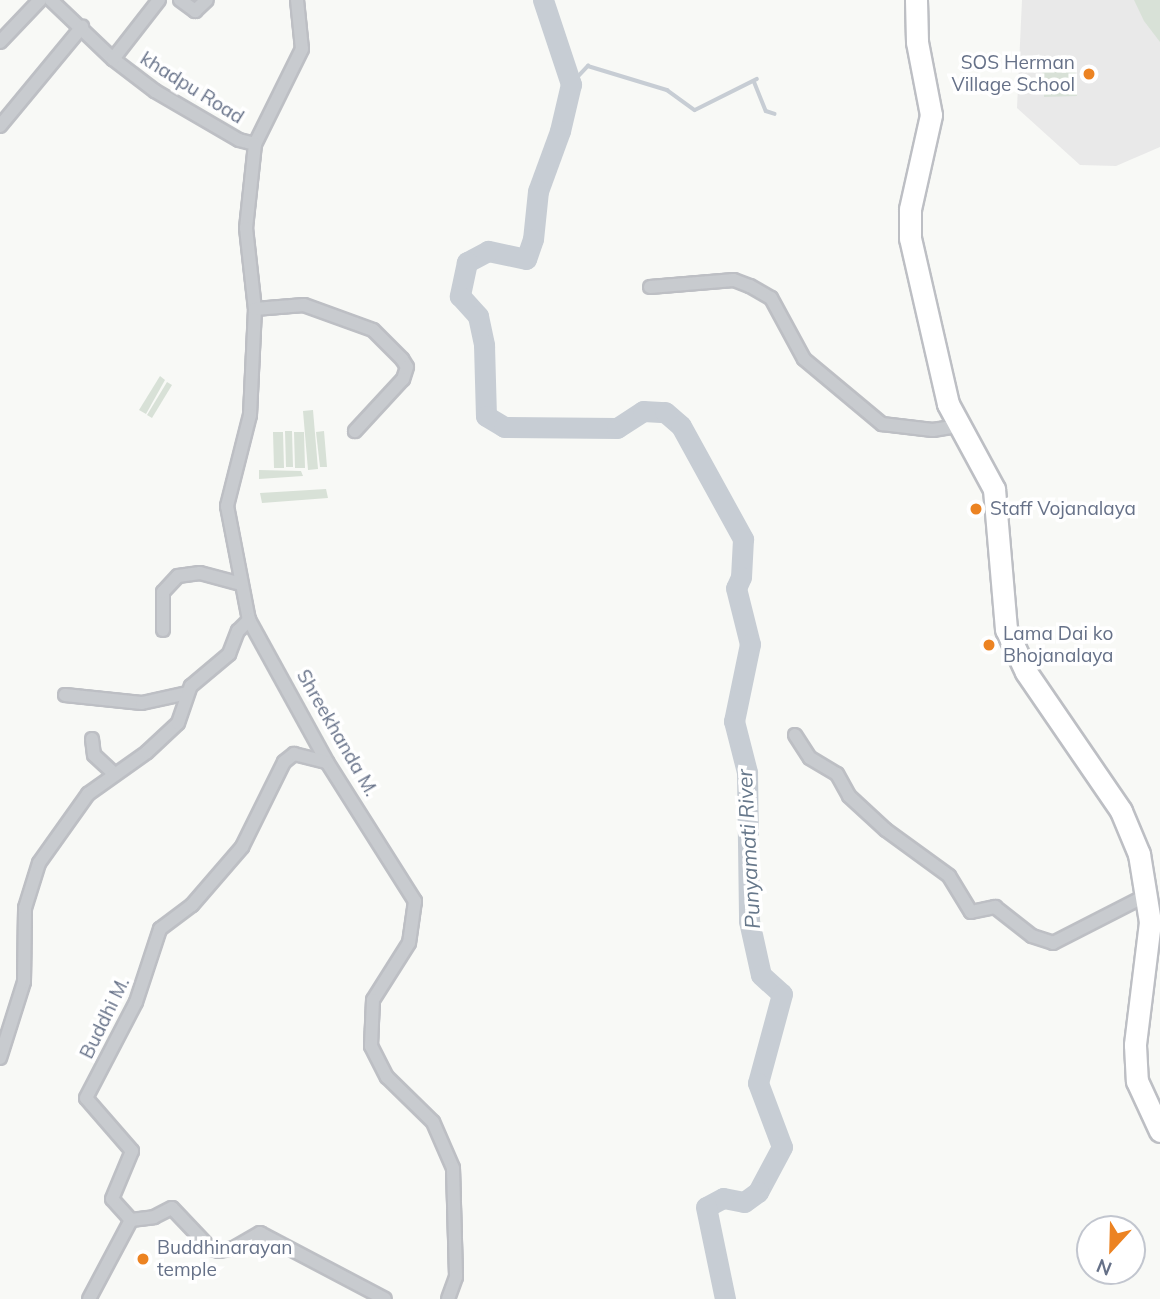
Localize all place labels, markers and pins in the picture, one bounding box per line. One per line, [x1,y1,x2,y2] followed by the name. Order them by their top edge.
[951,52,1075,96] place label: SOS Herman Village School
[1081,66,1097,82] marker: SOS Herman Village School
[990,498,1136,520] place label: Staff Vojanalaya
[968,501,984,517] marker: Staff Vojanalaya
[1003,623,1113,667] place label: Lama Dai ko Bhojanalaya
[981,637,997,653] marker: Lama Dai ko Bhojanalaya
[157,1237,292,1281] place label: Buddhinarayan temple
[135,1251,151,1267] marker: Buddhinarayan temple

